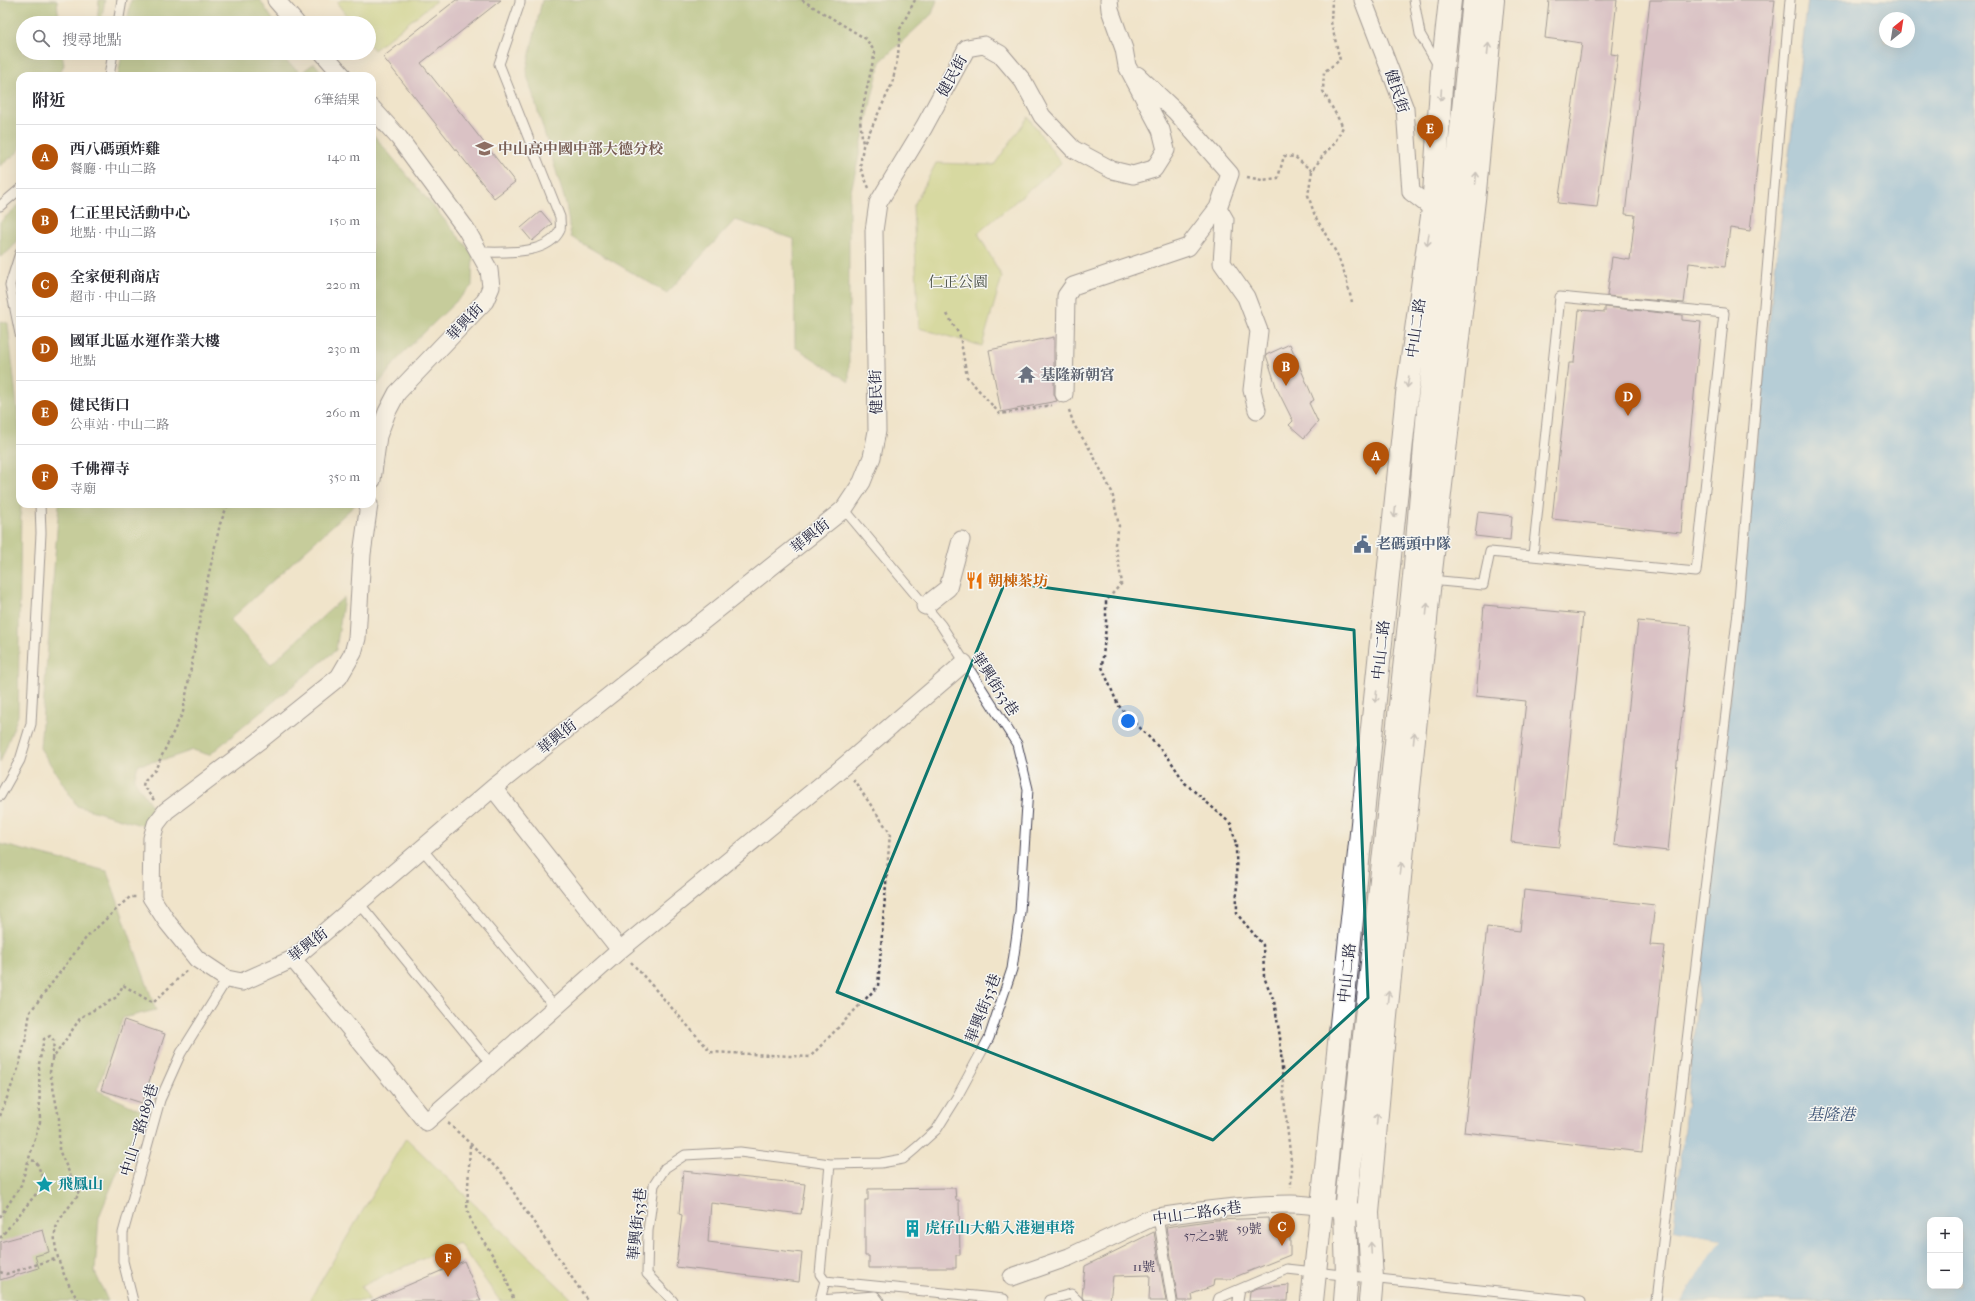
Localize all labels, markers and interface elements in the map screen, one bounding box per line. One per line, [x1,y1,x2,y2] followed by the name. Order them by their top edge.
[1879,12,1915,48] north arrow
[16,16,376,60] search box
[30,27,52,49] icon: search
[62,31,122,49] text: 搜尋地點
[1485,43,1492,56] one-way arrow
[933,52,971,100] street label: 健民街
[1381,67,1413,115] street label: 健民街
[1437,88,1444,101] one-way arrow
[32,90,66,110] text: 附近
[314,92,360,107] text: 6筆結果
[1417,115,1443,148] pin: E
[475,139,495,159] school or university icon: 中山高中國中部大德分校
[70,140,160,158] text: 西八碼頭炸雞
[498,140,664,158] place label: 中山高中國中部大德分校
[41,149,49,164] text: A
[327,149,360,164] text: 140 m
[70,161,156,176] text: 餐廳 · 中山二路
[1472,172,1479,185] one-way arrow
[70,204,190,222] text: 仁正里民活動中心
[41,213,49,228] text: B
[329,213,360,228] text: 150 m
[70,225,156,240] text: 地點 · 中山二路
[1424,233,1432,246] one-way arrow
[70,268,160,286] text: 全家便利商店
[928,273,988,291] park label: 仁正公園
[41,277,49,292] text: C
[326,277,360,292] text: 220 m
[70,289,156,304] text: 超市 · 中山二路
[1403,297,1429,359] street label: 中山二路
[443,299,487,345] street label: 華興街
[70,332,220,350] text: 國軍北區水運作業大樓
[40,341,50,356] text: D
[327,341,360,356] text: 230 m
[70,353,96,368] text: 地點
[1273,353,1299,386] pin: B
[1017,365,1037,385] temple icon: 基隆新朝宮
[1040,366,1115,384] place label: 基隆新朝宮
[866,369,886,415] street label: 健民街
[1404,375,1412,388] one-way arrow
[1615,383,1641,416] pin: D
[70,396,130,414] text: 健民街口
[41,405,49,420] text: E
[326,405,360,420] text: 260 m
[70,417,169,432] text: 公車站 · 中山二路
[1363,442,1389,475] pin: A
[70,460,130,478] text: 千佛禪寺
[42,469,48,484] text: F
[328,469,360,484] text: 350 m
[70,481,96,496] text: 寺廟
[1391,505,1399,518] one-way arrow
[787,515,833,557] street label: 華興街
[1353,534,1373,554] public building icon: 老碼頭中隊
[1376,535,1451,553] place label: 老碼頭中隊
[965,571,985,591] restaurant icon: 朝棟茶坊
[988,572,1048,590] place label: 朝棟茶坊
[1423,603,1430,616] one-way arrow
[1369,619,1393,681] street label: 中山二路
[968,649,1022,719] street label: 華興街53巷
[1372,690,1380,703] one-way arrow
[1118,711,1138,731] your location
[534,716,580,758] street label: 華興街
[1410,732,1418,745] one-way arrow
[1397,862,1405,875] one-way arrow
[285,924,331,966] street label: 華興街
[1335,942,1359,1004] street label: 中山二路
[962,971,1004,1045] street label: 華興街53巷
[1385,991,1392,1004] one-way arrow
[116,1082,162,1178] street label: 中山一路189巷
[1807,1105,1857,1124] water label: 基隆港
[1373,1113,1381,1126] one-way arrow
[35,1174,55,1194] place icon: 飛鳳山
[58,1175,103,1193] place label: 飛鳳山
[624,1187,650,1261] street label: 華興街53巷
[1151,1198,1243,1228] street label: 中山二路65巷
[1269,1213,1295,1246] pin: C
[1927,1217,1963,1289] map controls
[1927,1217,1963,1253] button: +
[902,1218,922,1238] building icon: 虎仔山大船入港迴車塔
[925,1219,1075,1237] place label: 虎仔山大船入港迴車塔
[1236,1221,1262,1236] house number: 59號
[1184,1228,1228,1243] house number: 57之2號
[1367,1242,1374,1255] one-way arrow
[435,1244,461,1277] pin: F
[1927,1253,1963,1289] button: −
[1133,1259,1155,1274] house number: 11號

